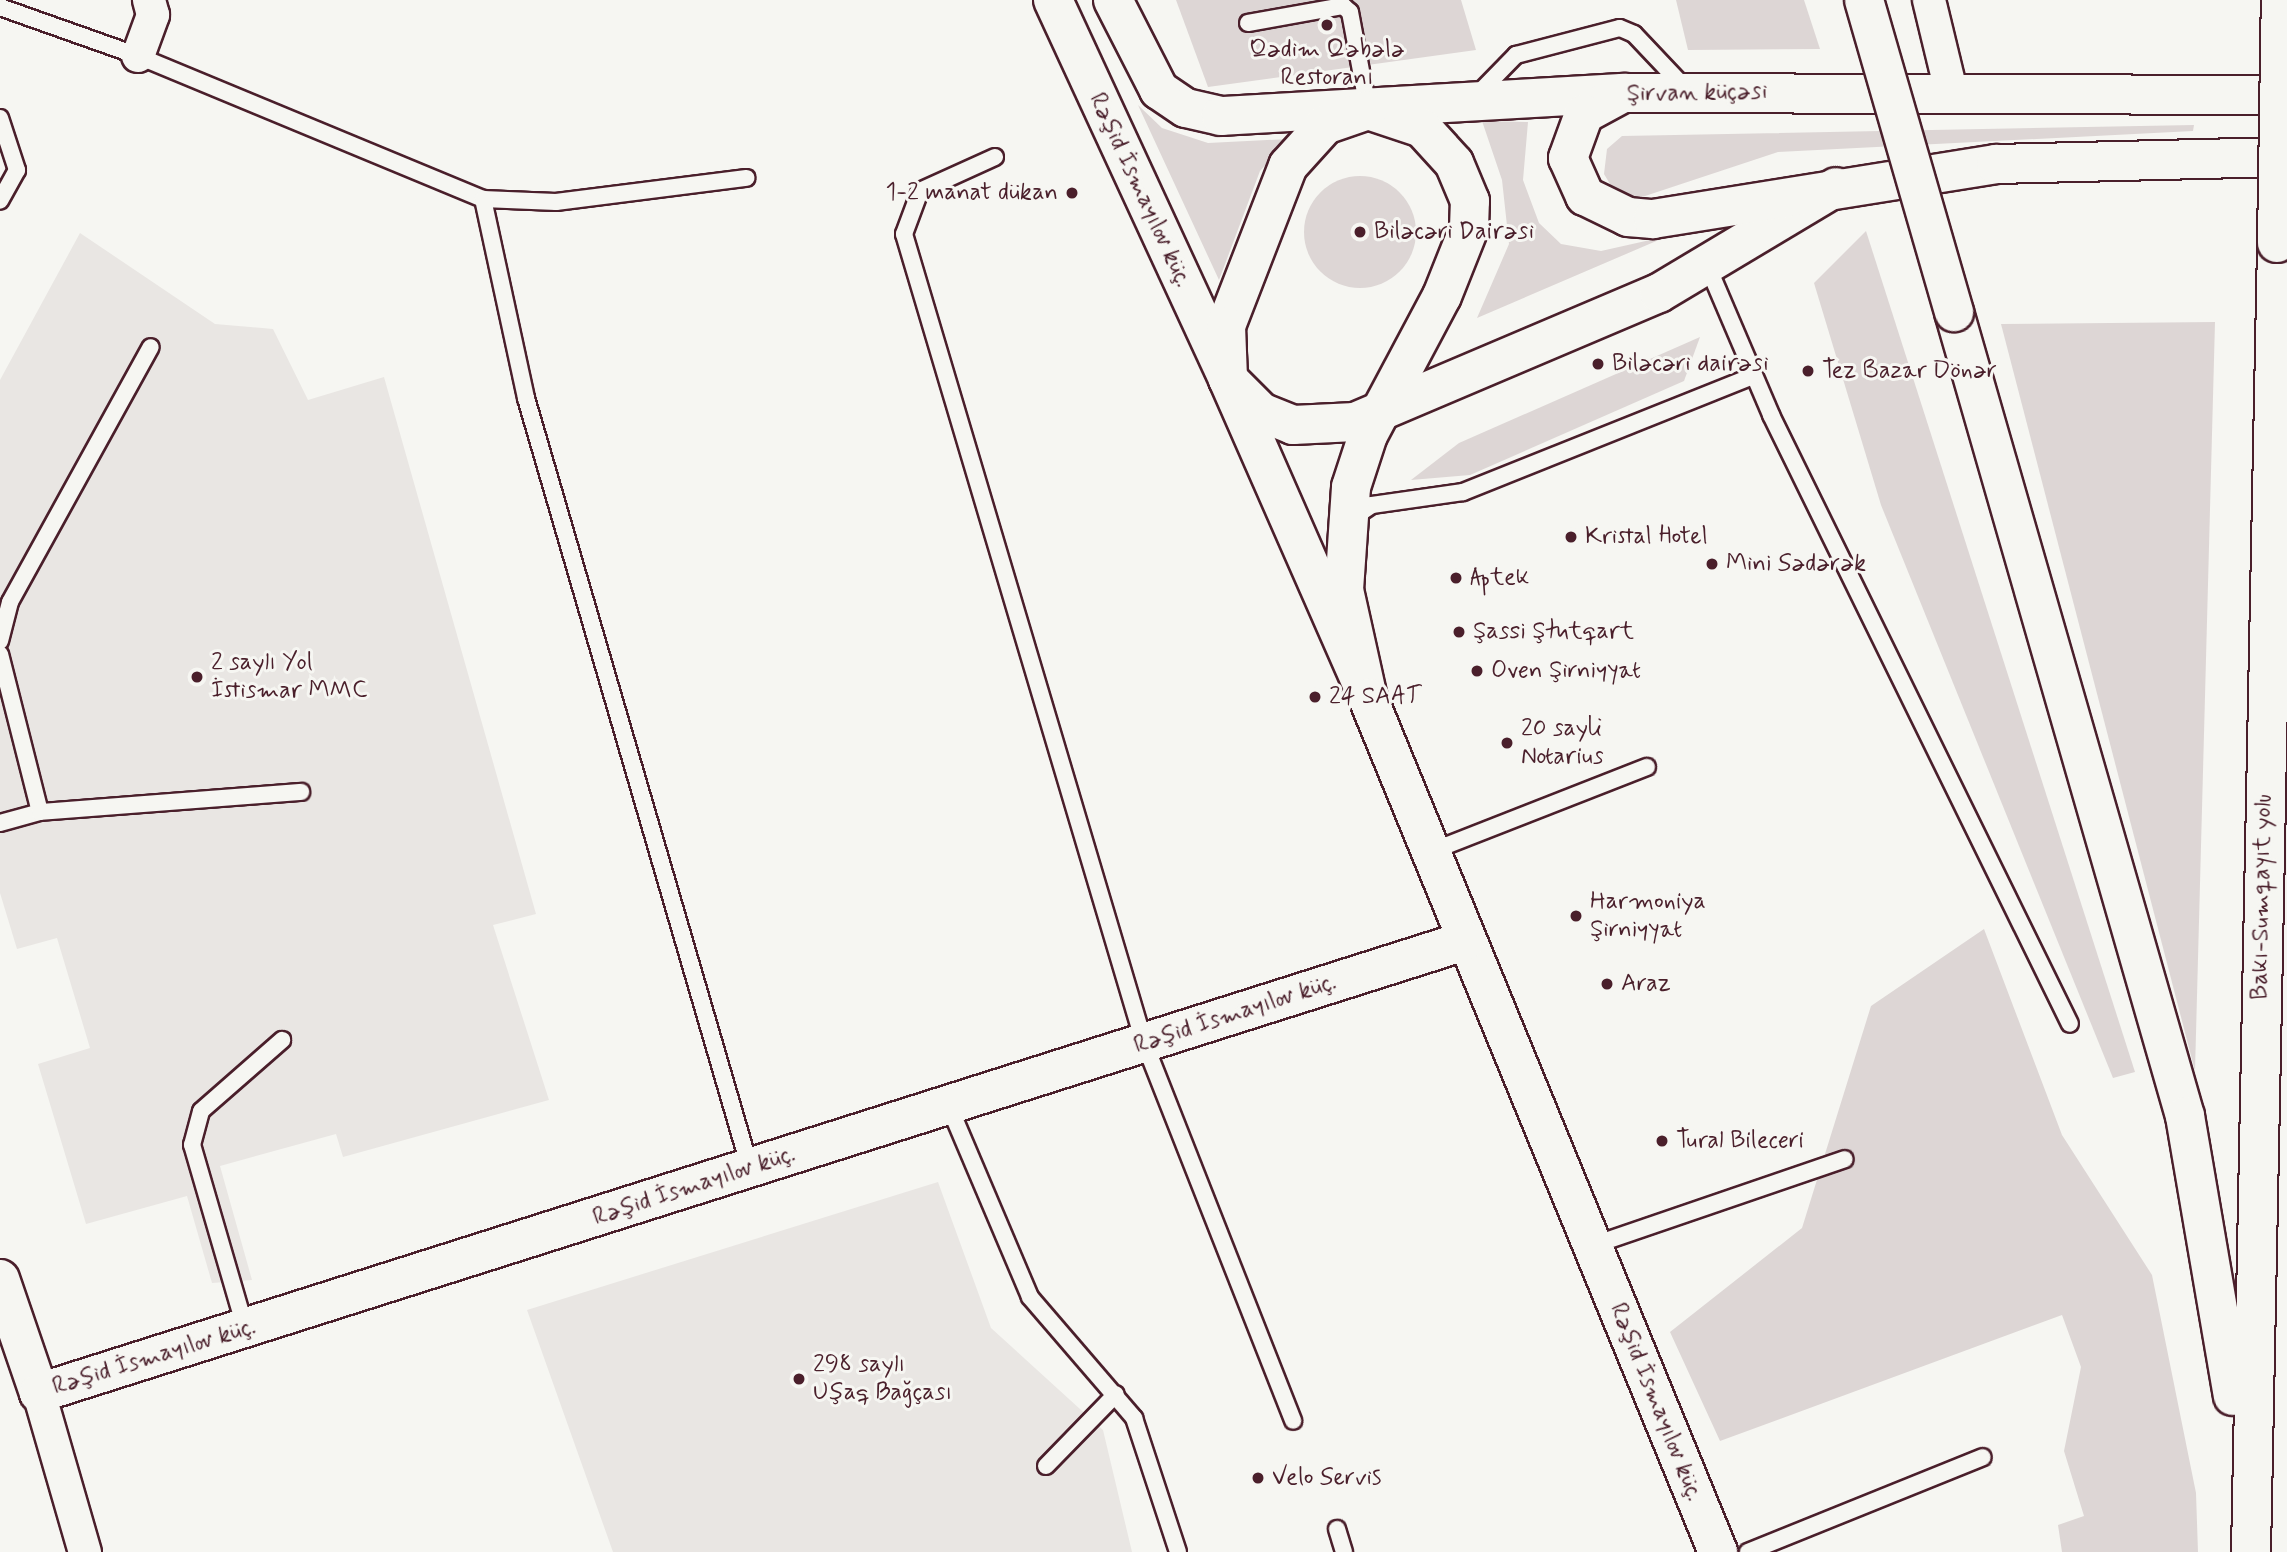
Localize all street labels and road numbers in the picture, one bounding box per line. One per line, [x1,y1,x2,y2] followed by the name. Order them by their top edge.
[1626,77,1768,109] street label: Şirvan küçəsi
[1082,88,1198,292] street label: Rəşid İsmayılov küç.
[2246,794,2278,1000] street label: Bakı-Sumqayıt yolu
[1130,968,1340,1060] street label: Rəşid İsmayılov küç.
[589,1140,799,1232] street label: Rəşid İsmayılov küç.
[1603,1299,1709,1505] street label: Rəşid İsmayılov küç.
[49,1312,259,1402] street label: Rəşid İsmayılov küç.

